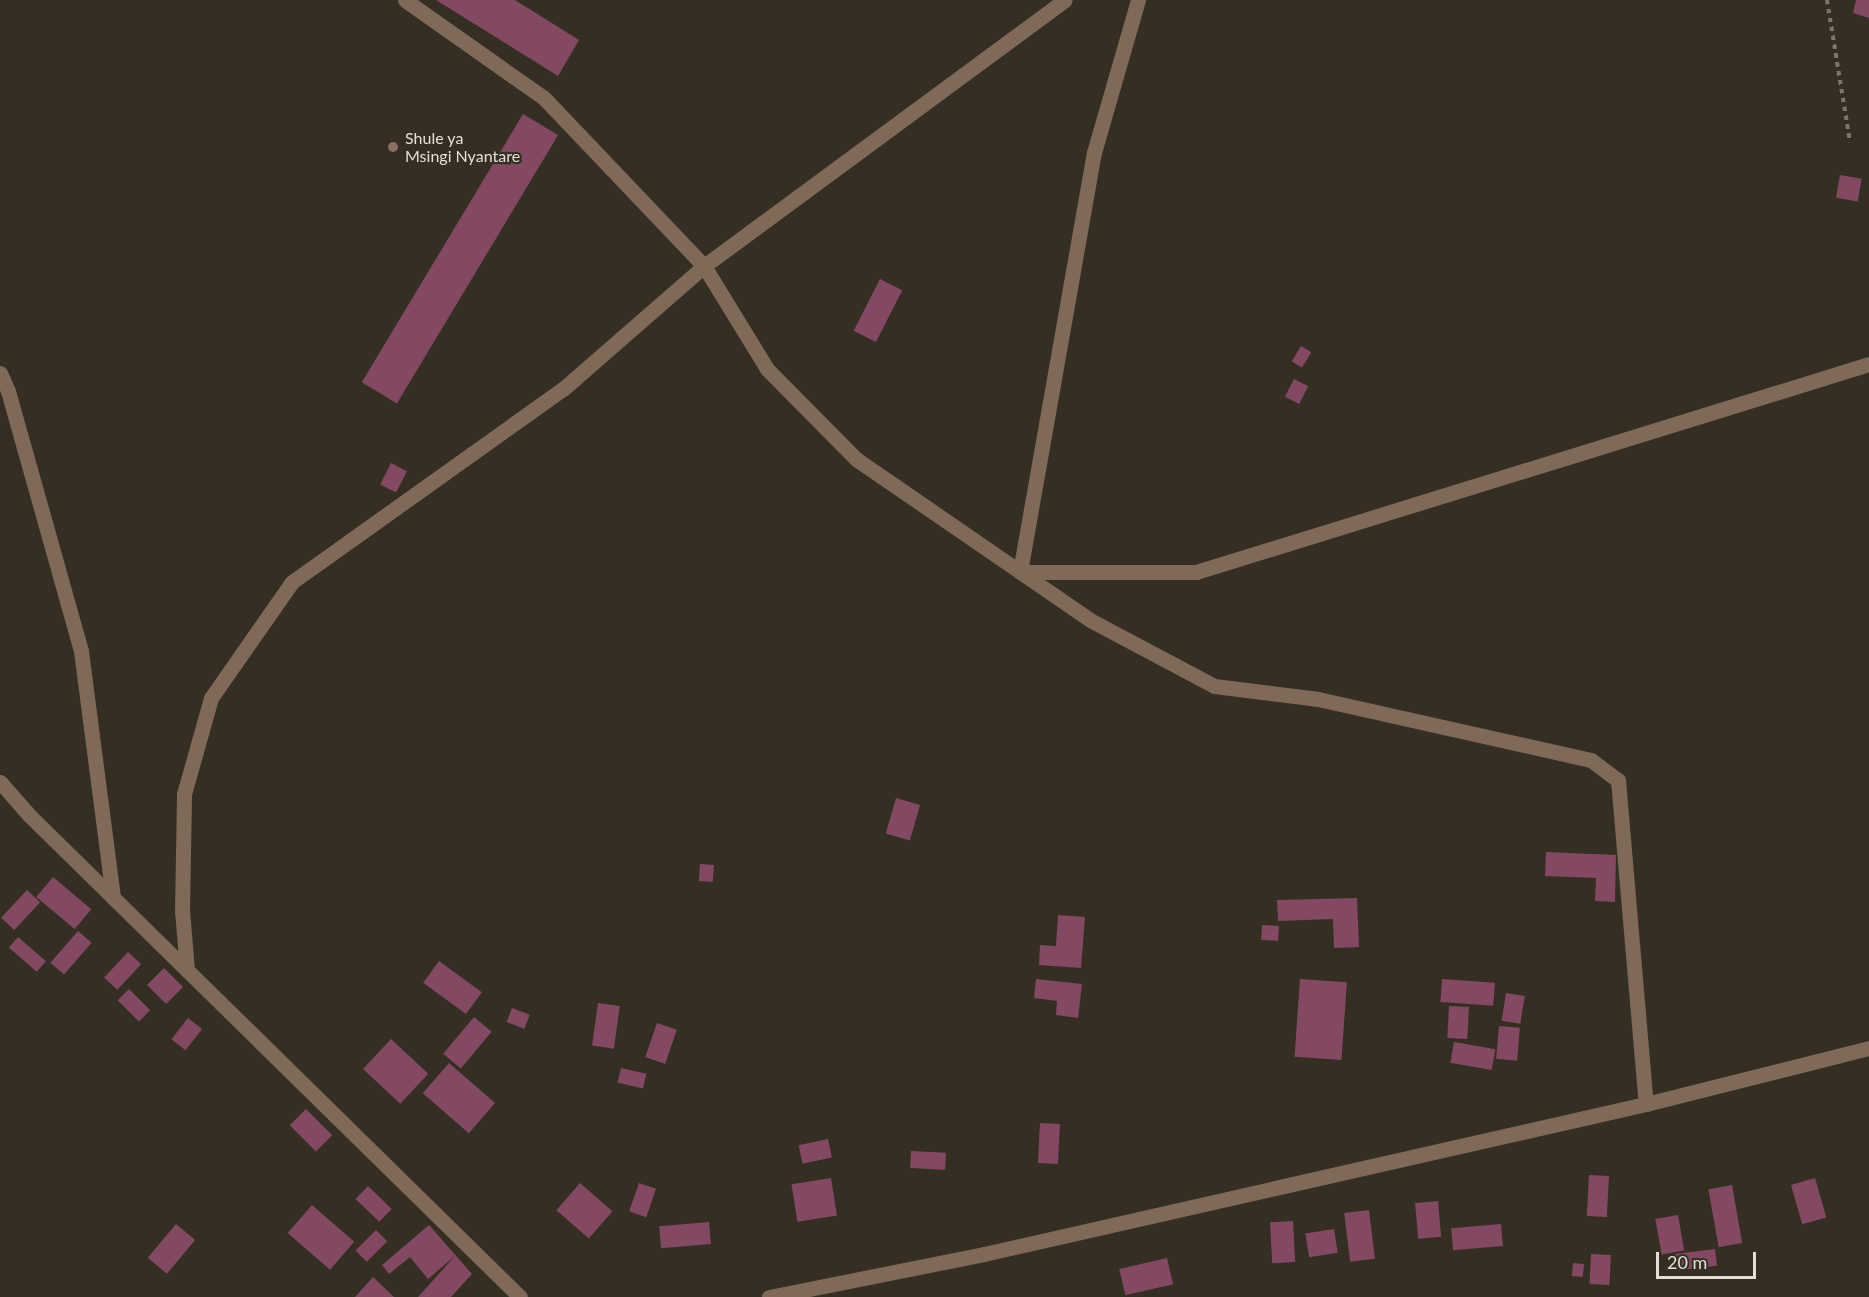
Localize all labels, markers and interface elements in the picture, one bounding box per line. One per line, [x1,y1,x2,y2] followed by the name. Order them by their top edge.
[405,128,520,166] place label: Shule ya Msingi Nyantare
[386,140,400,154] marker: Shule ya Msingi Nyantare
[1659,1240,1760,1278] scale bar
[1667,1251,1707,1273] text: 20 m

